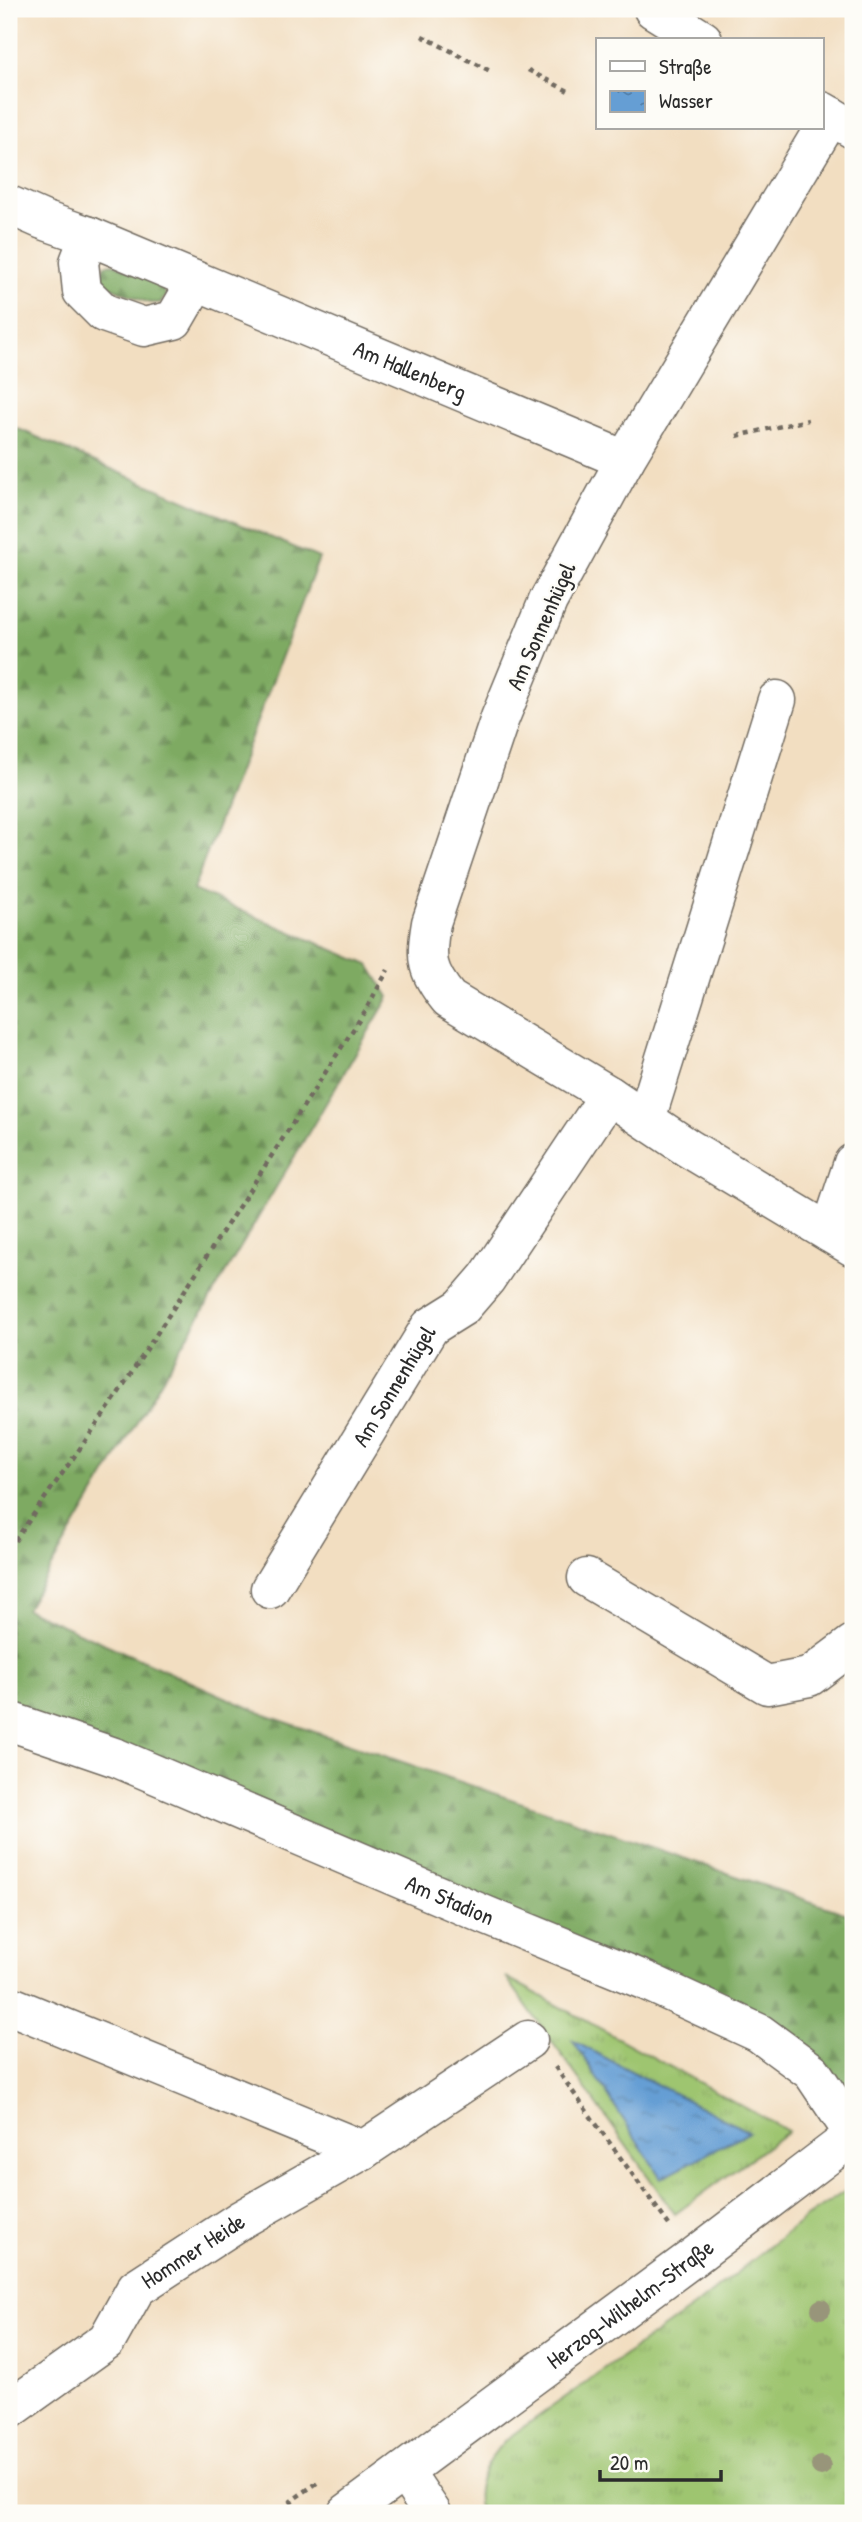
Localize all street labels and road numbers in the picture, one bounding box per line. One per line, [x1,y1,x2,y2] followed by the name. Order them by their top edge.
[349,332,471,407] street label: Am Hallenberg
[499,556,583,695] street label: Am Sonnenhügel
[345,1318,443,1452] street label: Am Sonnenhügel
[401,1867,499,1932] street label: Am Stadion
[135,2205,251,2296] street label: Hommer Heide
[540,2231,720,2376] street label: Herzog-Wilhelm-Straße

